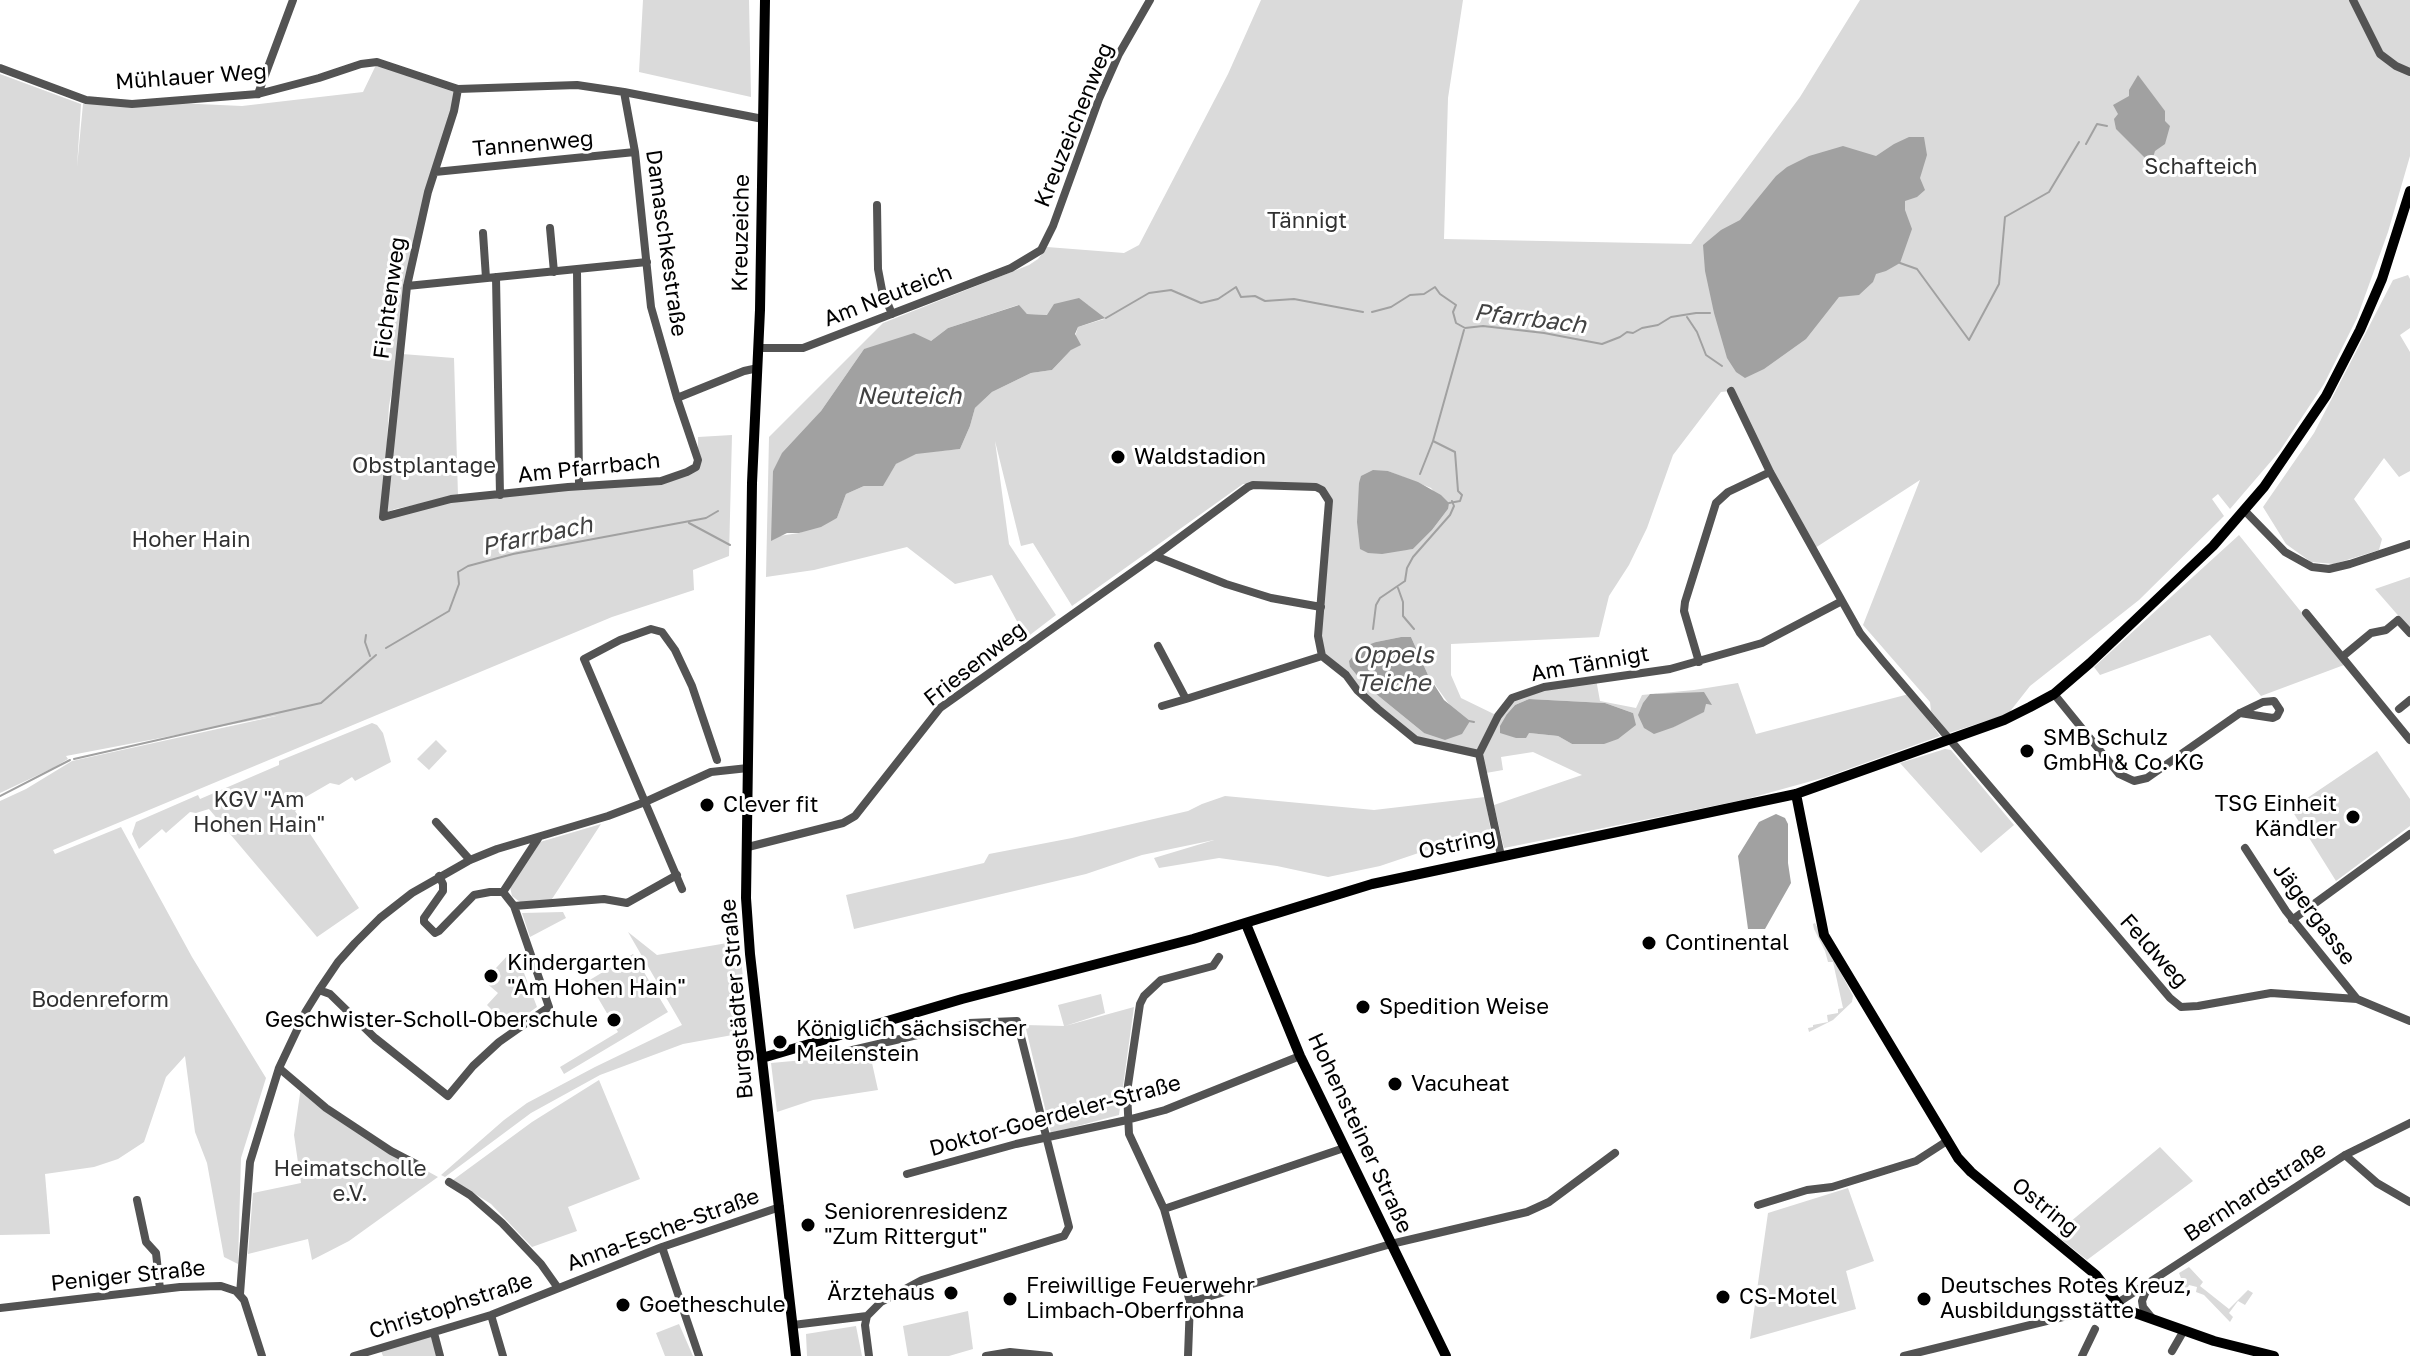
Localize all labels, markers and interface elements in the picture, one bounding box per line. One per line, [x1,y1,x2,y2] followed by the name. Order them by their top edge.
[1029,39,1119,211] street label: Kreuzeichenweg
[114,59,268,95] street label: Mühlauer Weg
[472,126,594,162] street label: Tannenweg
[640,148,692,338] street label: Damaschkestraße
[2144,154,2258,180] park label: Schafteich
[727,174,755,292] street label: Kreuzeiche
[1267,208,1347,234] park label: Tännigt
[368,235,412,361] street label: Fichtenweg
[820,259,956,333] street label: Am Neuteich
[1472,298,1588,340] water label: Pfarrbach
[857,382,961,410] water label: Neuteich
[1134,444,1266,470] place label: Waldstadion
[517,447,661,489] street label: Am Pfarrbach
[1109,448,1127,466] marker: Waldstadion
[352,453,496,479] park label: Obstplantage
[479,510,595,562] water label: Pfarrbach
[132,527,250,553] park label: Hoher Hain
[919,616,1031,712] street label: Friesenweg
[1352,641,1434,697] water label: Oppels Teiche
[1529,641,1651,687] street label: Am Tännigt
[2043,725,2204,776] place label: SMB Schulz GmbH & Co. KG
[2018,742,2036,760] marker: SMB Schulz GmbH & Co. KG
[193,787,325,838] park label: KGV "Am Hohen Hain"
[2215,791,2337,842] place label: TSG Einheit Kändler
[723,792,819,818] place label: Clever fit
[698,796,716,814] marker: Clever fit
[2344,808,2362,826] marker: TSG Einheit Kändler
[1416,823,1498,865] street label: Ostring
[2267,858,2361,970] street label: Jägergasse
[715,898,759,1100] street label: Burgstädter Straße
[2114,909,2194,993] street label: Feldweg
[1665,930,1789,956] place label: Continental
[1640,934,1658,952] marker: Continental
[507,950,686,1002] place label: Kindergarten "Am Hohen Hain"
[482,967,500,985] marker: Kindergarten "Am Hohen Hain"
[31,987,169,1013] park label: Bodenreform
[1379,994,1549,1020] place label: Spedition Weise
[1354,998,1372,1016] marker: Spedition Weise
[265,1007,598,1033] place label: Geschwister-Scholl-Oberschule
[605,1011,623,1029] marker: Geschwister-Scholl-Oberschule
[796,1016,1027,1068] place label: Königlich sächsischer Meilenstein
[1302,1029,1418,1237] street label: Hohensteiner Straße
[771,1033,789,1051] marker: Königlich sächsischer Meilenstein
[926,1070,1184,1162] street label: Doktor-Goerdeler-Straße
[1411,1071,1509,1097] place label: Vacuheat
[1386,1075,1404,1093] marker: Vacuheat
[2179,1136,2331,1248] street label: Bernhardstraße
[274,1156,426,1208] park label: Heimatscholle e.V.
[2006,1172,2084,1242] street label: Ostring
[563,1183,763,1277] street label: Anna-Esche-Straße
[824,1199,1008,1250] place label: Seniorenresidenz "Zum Rittergut"
[799,1216,817,1234] marker: Seniorenresidenz "Zum Rittergut"
[49,1255,207,1297] street label: Peniger Straße
[366,1267,536,1345] street label: Christophstraße
[1026,1273,1255,1324] place label: Freiwillige Feuerwehr Limbach-Oberfrohna
[1940,1273,2192,1324] place label: Deutsches Rotes Kreuz, Ausbildungsstätte
[827,1280,935,1306] place label: Ärztehaus
[942,1284,960,1302] marker: Ärztehaus
[1739,1284,1837,1310] place label: CS-Motel
[1714,1288,1732,1306] marker: CS-Motel
[1001,1290,1019,1308] marker: Freiwillige Feuerwehr Limbach-Oberfrohna
[1915,1290,1933,1308] marker: Deutsches Rotes Kreuz, Ausbildungsstätte
[639,1292,786,1318] place label: Goetheschule
[614,1296,632,1314] marker: Goetheschule

